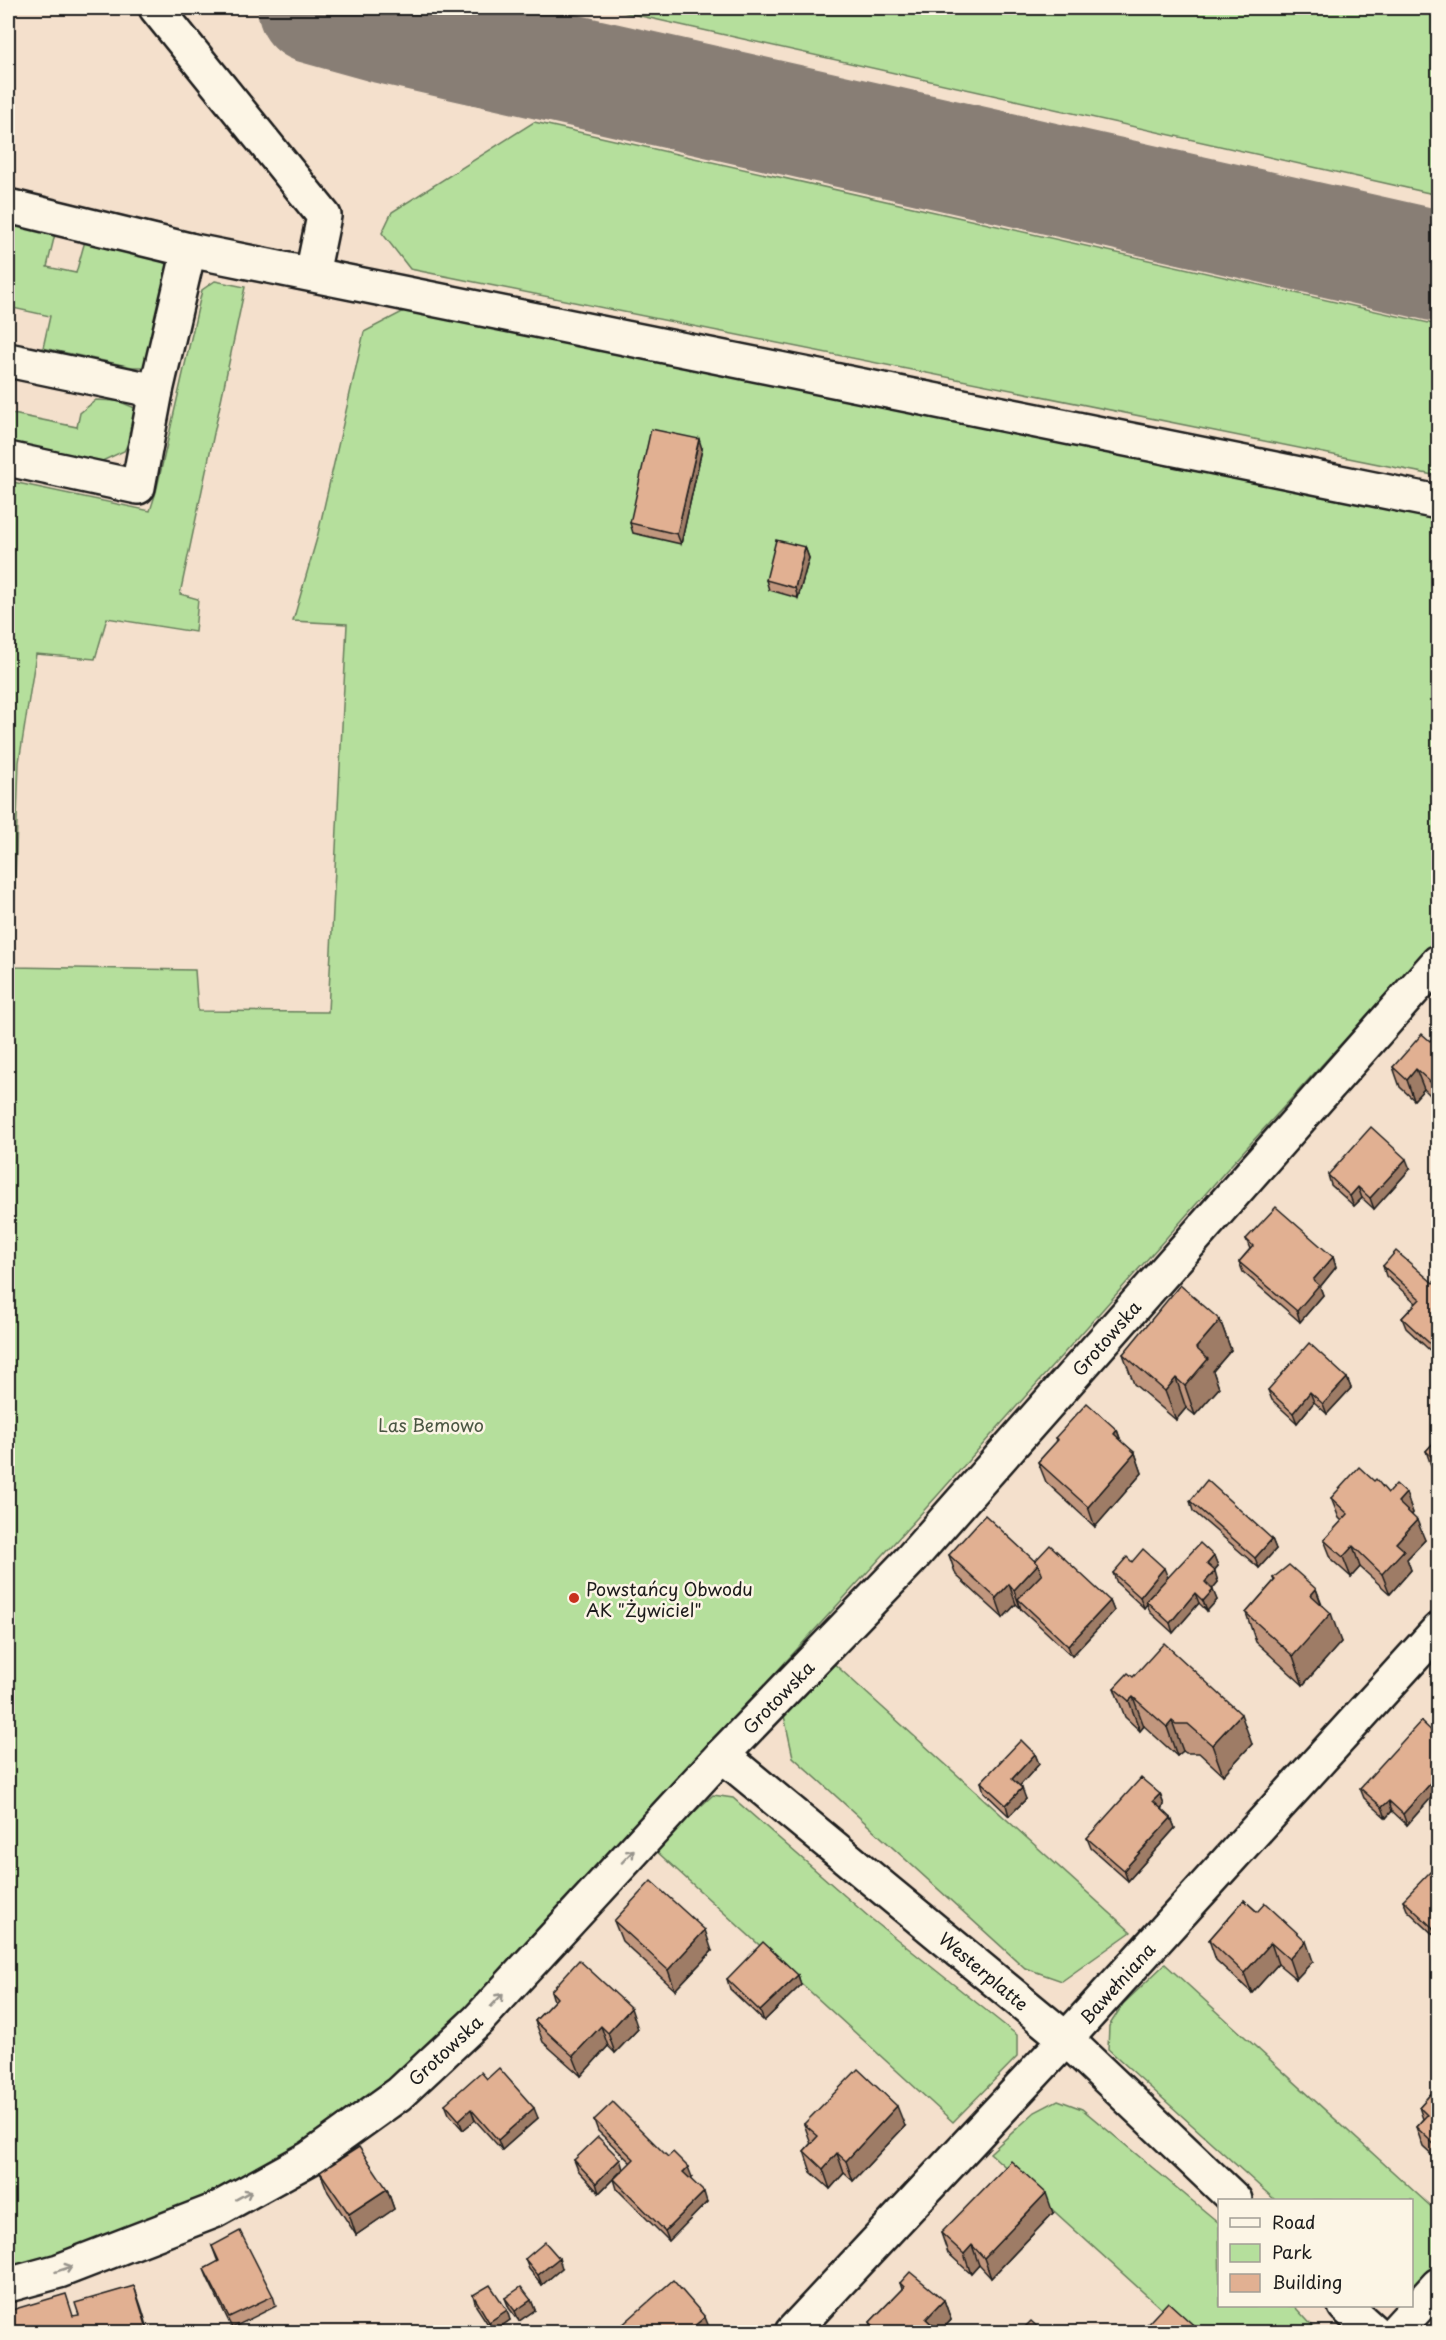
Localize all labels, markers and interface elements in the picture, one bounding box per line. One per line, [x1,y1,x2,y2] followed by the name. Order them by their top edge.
[1065,1293,1147,1382] street label: Grotowska
[378,1411,484,1438] park label: Las Bemowo
[586,1575,753,1623] place label: Powstańcy Obwodu AK "Żywiciel"
[567,1591,581,1605] marker: Powstańcy Obwodu AK "Żywiciel"
[736,1653,821,1740] street label: Grotowska
[621,1849,635,1864] one-way arrow
[933,1925,1035,2017] street label: Westerplatte
[1073,1936,1162,2030] street label: Bawełniana
[489,1992,504,2007] one-way arrow
[402,2008,489,2092] street label: Grotowska
[235,2188,252,2200] one-way arrow
[1218,2199,1413,2307] legend
[1272,2208,1316,2235] text: Road
[1272,2238,1312,2265] text: Park
[54,2263,73,2274] one-way arrow
[1272,2268,1342,2295] text: Building

